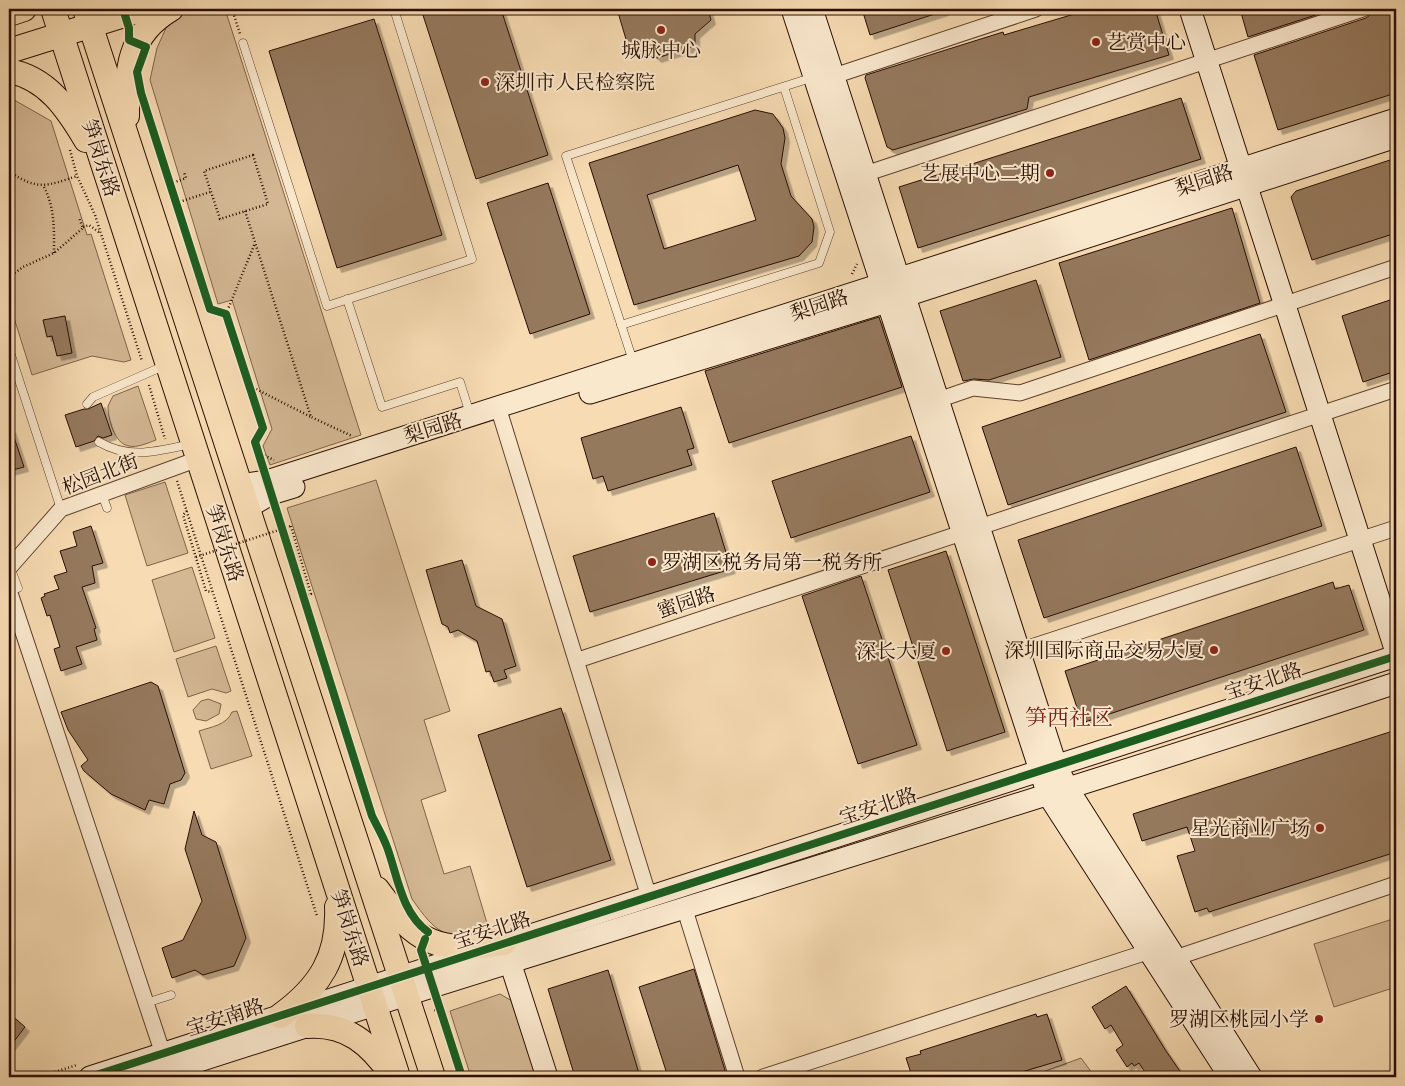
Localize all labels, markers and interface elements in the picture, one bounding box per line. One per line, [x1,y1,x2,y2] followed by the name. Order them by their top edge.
[655,24,667,36] marker: 城脉中心
[1106,31,1186,56] place label: 艺赏中心
[1090,36,1102,48] marker: 艺赏中心
[621,39,701,64] place label: 城脉中心
[495,71,655,96] place label: 深圳市人民检察院
[479,76,491,88] marker: 深圳市人民检察院
[75,117,124,200] street label: 笋岗东路
[1172,160,1237,203] street label: 梨园路
[920,162,1040,187] place label: 艺展中心二期
[1044,167,1056,179] marker: 艺展中心二期
[787,285,852,328] street label: 梨园路
[401,409,466,450] street label: 梨园路
[59,449,142,501] street label: 松园北街
[199,502,248,585] street label: 笋岗东路
[662,551,882,576] place label: 罗湖区税务局第一税务所
[646,556,658,568] marker: 罗湖区税务局第一税务所
[654,582,719,625] street label: 蜜园路
[1004,639,1204,664] place label: 深圳国际商品交易大厦
[856,640,936,665] place label: 深长大厦
[1208,644,1220,656] marker: 深圳国际商品交易大厦
[940,645,952,657] marker: 深长大厦
[1222,658,1305,707] street label: 宝安北路
[1025,705,1113,733] district label: 笋西社区
[837,783,920,832] street label: 宝安北路
[1190,817,1310,842] place label: 星光商业广场
[1314,822,1326,834] marker: 星光商业广场
[324,887,373,970] street label: 笋岗东路
[451,907,534,956] street label: 宝安北路
[184,994,267,1043] street label: 宝安南路
[1169,1008,1309,1033] place label: 罗湖区桃园小学
[1313,1013,1325,1025] marker: 罗湖区桃园小学

